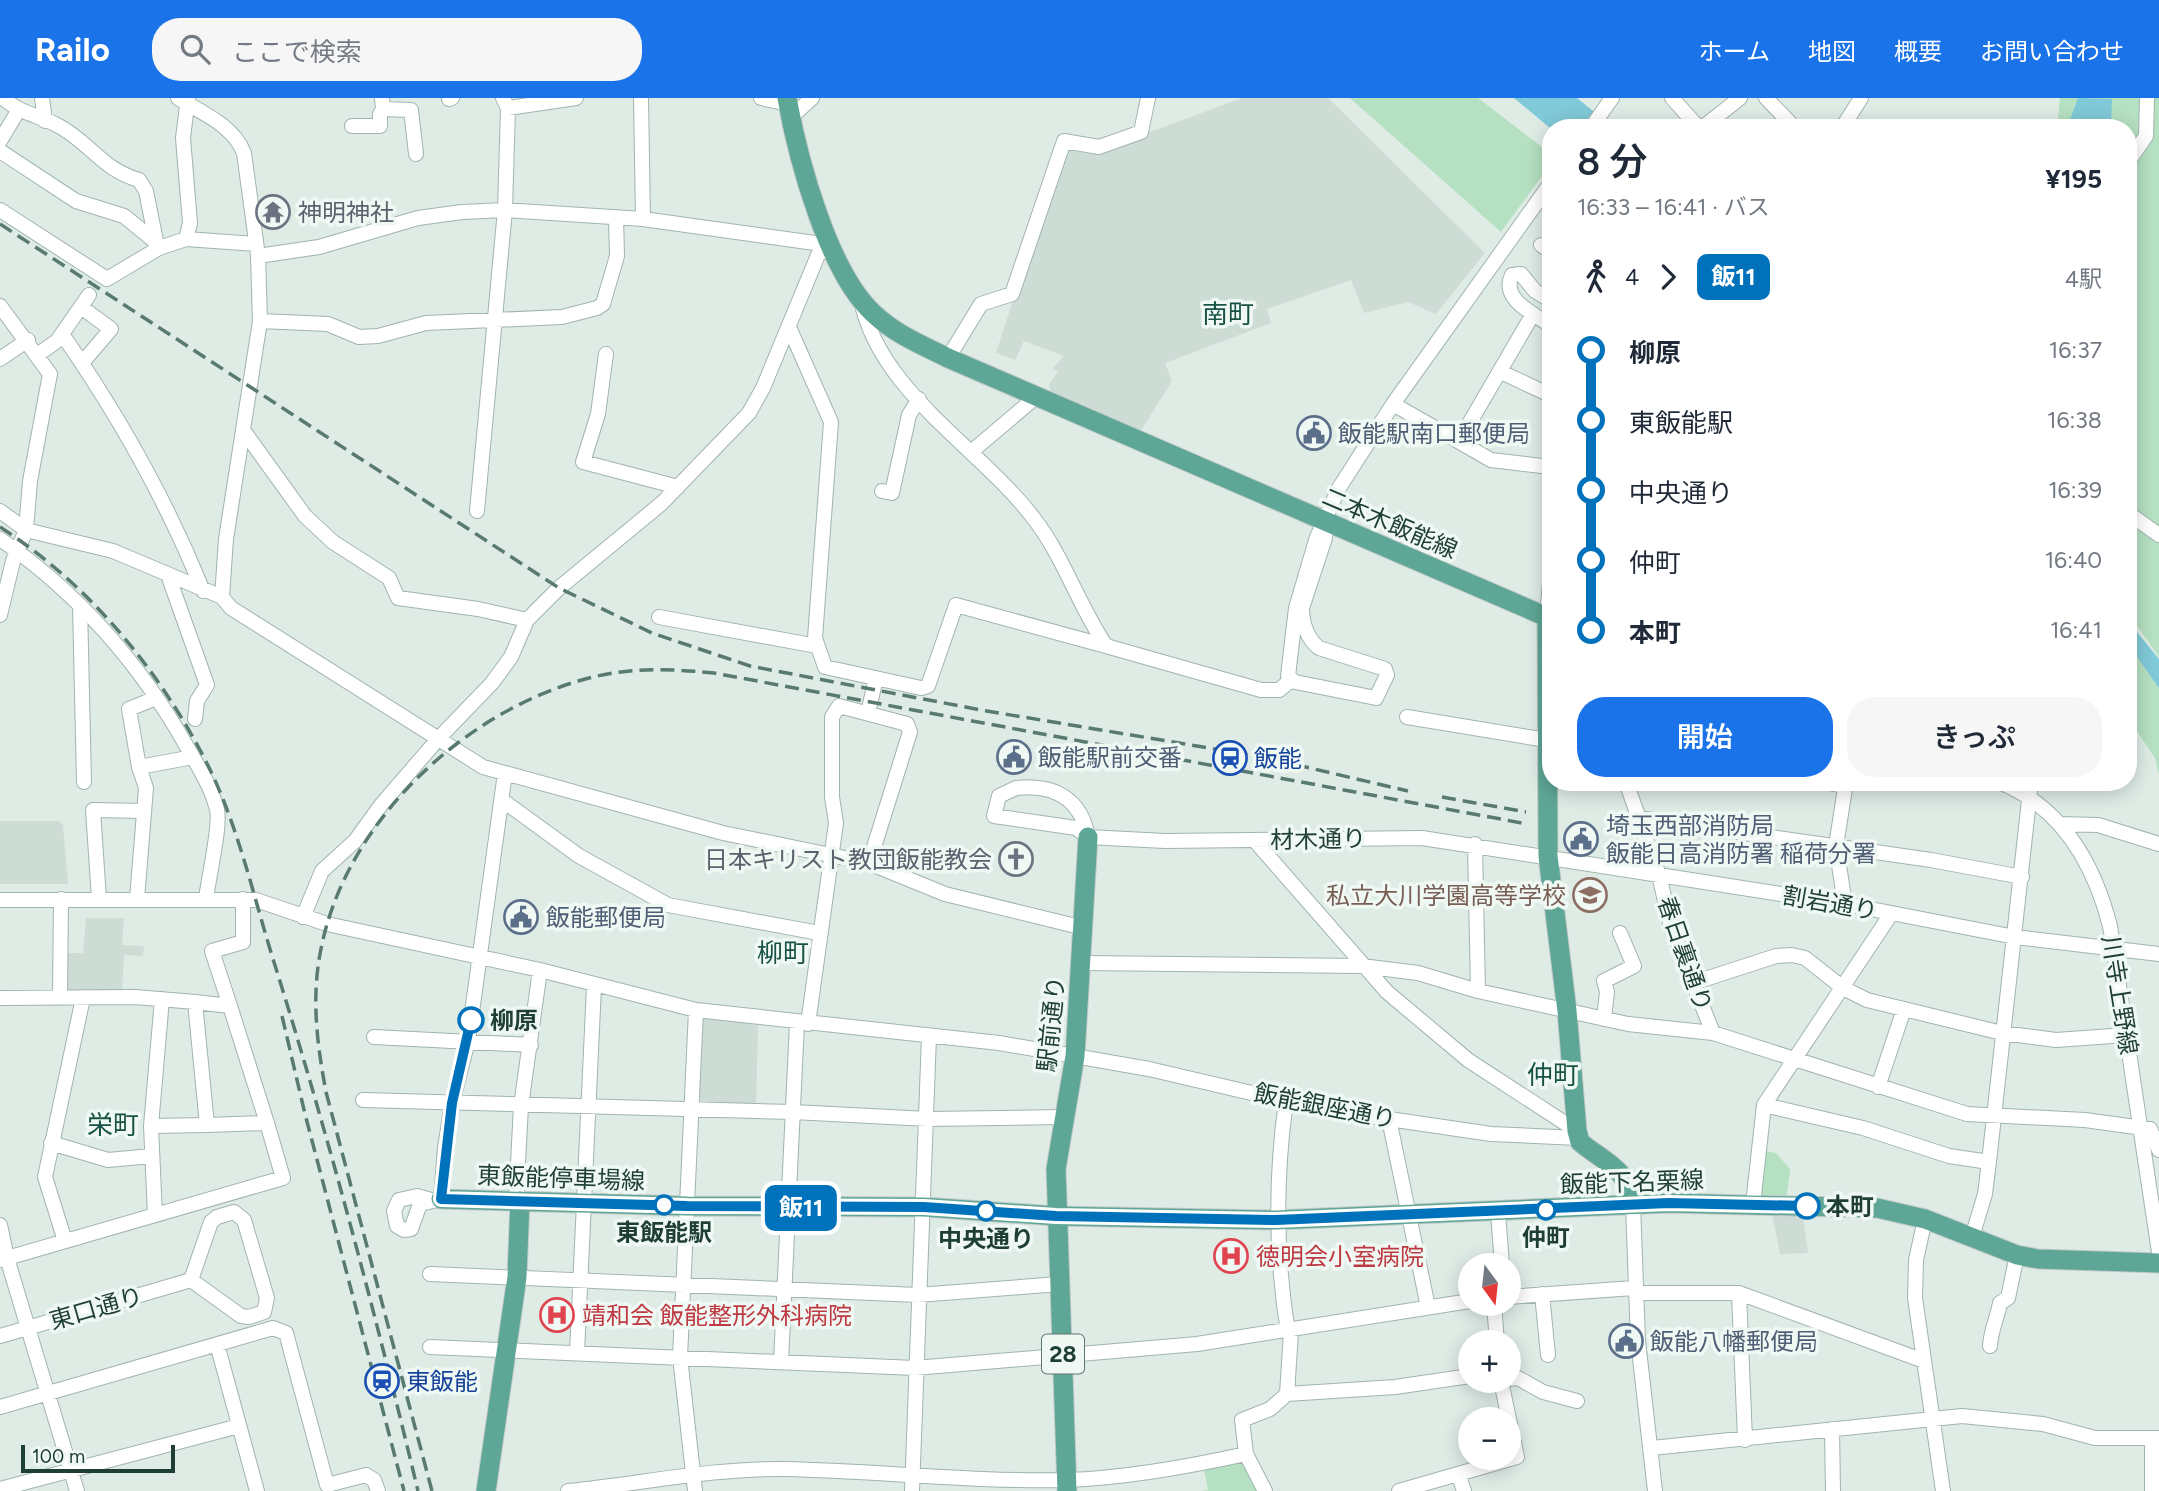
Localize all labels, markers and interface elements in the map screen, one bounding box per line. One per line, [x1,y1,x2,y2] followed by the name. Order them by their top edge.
[152,18,642,81] search box
[35,30,110,69] text: Railo
[176,30,214,68] icon: search
[232,36,362,68] text: ここで検索
[1699,37,1770,66] text: ホーム
[1808,37,1856,66] text: 地図
[1894,37,1942,66] text: 概要
[1980,37,2124,66] text: お問い合わせ
[1577,139,1647,185] text: 8 分
[2045,163,2102,195] text: ¥195
[254,193,292,231] temple icon: 神明神社
[1577,193,1770,221] text: 16:33 – 16:41 · バス
[298,198,394,227] place label: 神明神社
[1577,258,1615,296] icon: walk
[1649,258,1687,296] icon: forward
[1711,262,1756,291] text: 飯11
[1625,263,1639,291] text: 4
[2065,265,2102,293] text: 4駅
[1202,298,1254,330] district label: 南町
[2049,336,2102,364] text: 16:37
[1629,337,1681,369] text: 柳原
[2047,406,2102,434] text: 16:38
[1629,407,1733,439] text: 東飯能駅
[1295,414,1333,452] public building icon: 飯能駅南口郵便局
[1338,419,1530,448] place label: 飯能駅南口郵便局
[2048,476,2102,504] text: 16:39
[1629,477,1733,509] text: 中央通り
[1318,482,1462,564] street label: 二本木飯能線
[2045,546,2102,574] text: 16:40
[1629,547,1681,579] text: 仲町
[2050,616,2102,644] text: 16:41
[1629,617,1681,649] text: 本町
[1577,697,1833,777] button: 開始
[1847,697,2102,777] button: きっぷ
[995,738,1033,776] public building icon: 飯能駅前交番
[1211,739,1249,777] station icon: 飯能
[1038,743,1182,772] place label: 飯能駅前交番
[1254,744,1302,773] place label: 飯能
[1606,811,1876,868] place label: 埼玉西部消防局 飯能日高消防署 稲荷分署
[1562,820,1600,858] public building icon: 埼玉西部消防局 飯能日高消防署 稲荷分署
[1270,824,1366,854] street label: 材木通り
[997,840,1035,878] church icon: 日本キリスト教団飯能教会
[704,845,992,874] place label: 日本キリスト教団飯能教会
[1571,876,1609,914] school or university icon: 私立大川学園高等学校
[1780,880,1880,926] street label: 割岩通り
[1326,881,1566,910] place label: 私立大川学園高等学校
[1652,893,1718,1015] street label: 春日裏通り
[502,898,540,936] public building icon: 飯能郵便局
[546,903,666,932] place label: 飯能郵便局
[2096,933,2144,1057] street label: 川寺上野線
[757,937,809,969] district label: 柳町
[1032,975,1070,1073] street label: 駅前通り
[490,1006,538,1035] place label: 柳原
[458,1007,484,1033] marker: 柳原
[1527,1059,1579,1091] district label: 仲町
[1252,1078,1398,1134] street label: 飯能銀座通り
[87,1109,139,1141] district label: 栄町
[477,1161,645,1195] street label: 東飯能停車場線
[1560,1165,1704,1199] street label: 飯能下名栗線
[761,1185,841,1231] line badge: 飯11
[1826,1192,1874,1221] place label: 本町
[779,1193,823,1222] text: 飯11
[1794,1193,1820,1219] marker: 本町
[654,1195,674,1215] marker: 東飯能駅
[1536,1200,1556,1220] marker: 仲町
[976,1201,996,1221] marker: 中央通り
[616,1218,712,1247] place label: 東飯能駅
[1522,1223,1570,1252] place label: 仲町
[938,1224,1034,1253] place label: 中央通り
[1212,1237,1250,1275] hospital icon: 徳明会小室病院
[1256,1242,1424,1271] place label: 徳明会小室病院
[1458,1253,1521,1316] north arrow
[1458,1253,1521,1470] map controls
[46,1281,146,1335] street label: 東口通り
[538,1296,576,1334] hospital icon: 靖和会 飯能整形外科病院
[582,1301,852,1330] place label: 靖和会 飯能整形外科病院
[1607,1322,1645,1360] public building icon: 飯能八幡郵便局
[1650,1327,1818,1356] place label: 飯能八幡郵便局
[1458,1330,1521,1393] button: +
[1042,1334,1084,1373] road number: 28
[363,1362,401,1400] station icon: 東飯能
[406,1367,478,1396] place label: 東飯能
[1458,1407,1521,1470] button: −
[21,1442,175,1474] scale bar
[32,1445,85,1468] text: 100 m

